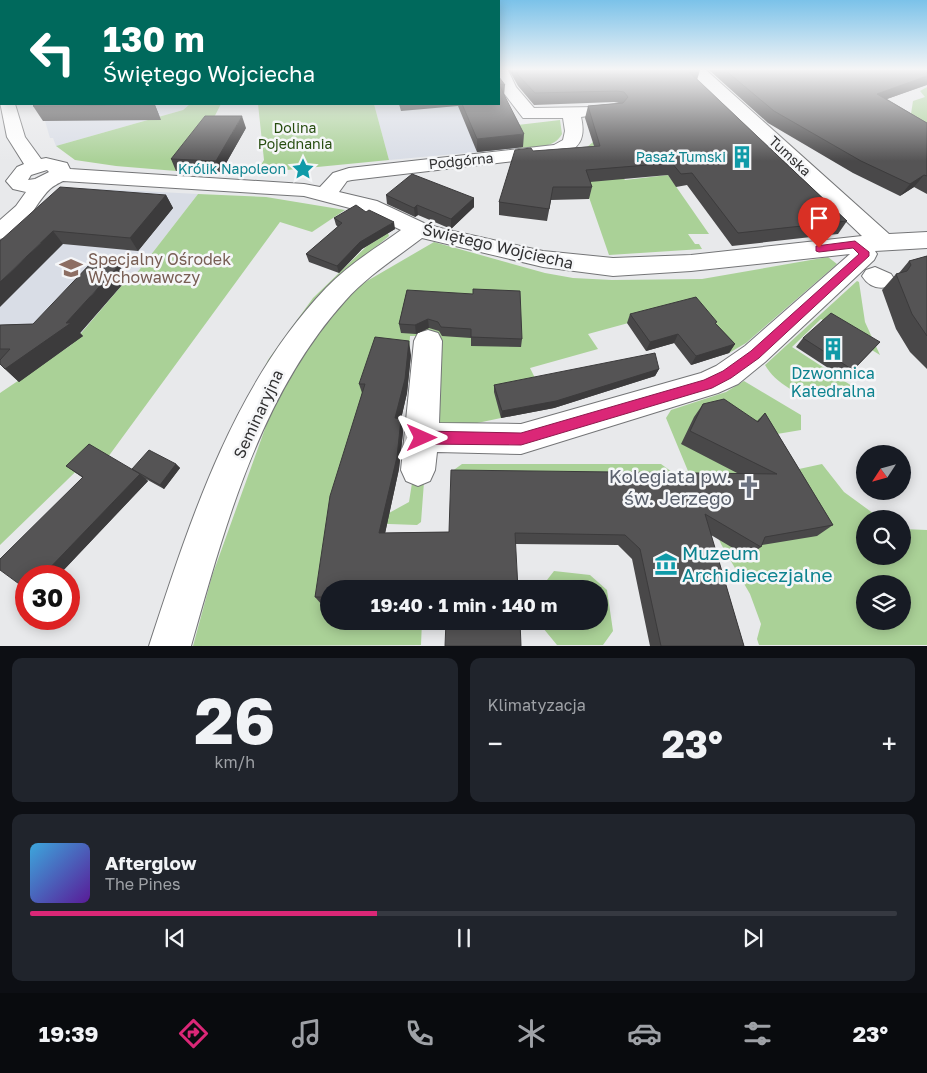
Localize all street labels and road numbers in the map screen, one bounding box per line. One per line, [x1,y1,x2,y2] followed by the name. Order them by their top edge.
[766,132,815,179] street label: Tumska
[428,149,494,172] street label: Podgórna
[421,219,575,273] street label: Świętego Wojciecha
[229,366,287,462] street label: Seminaryjna

